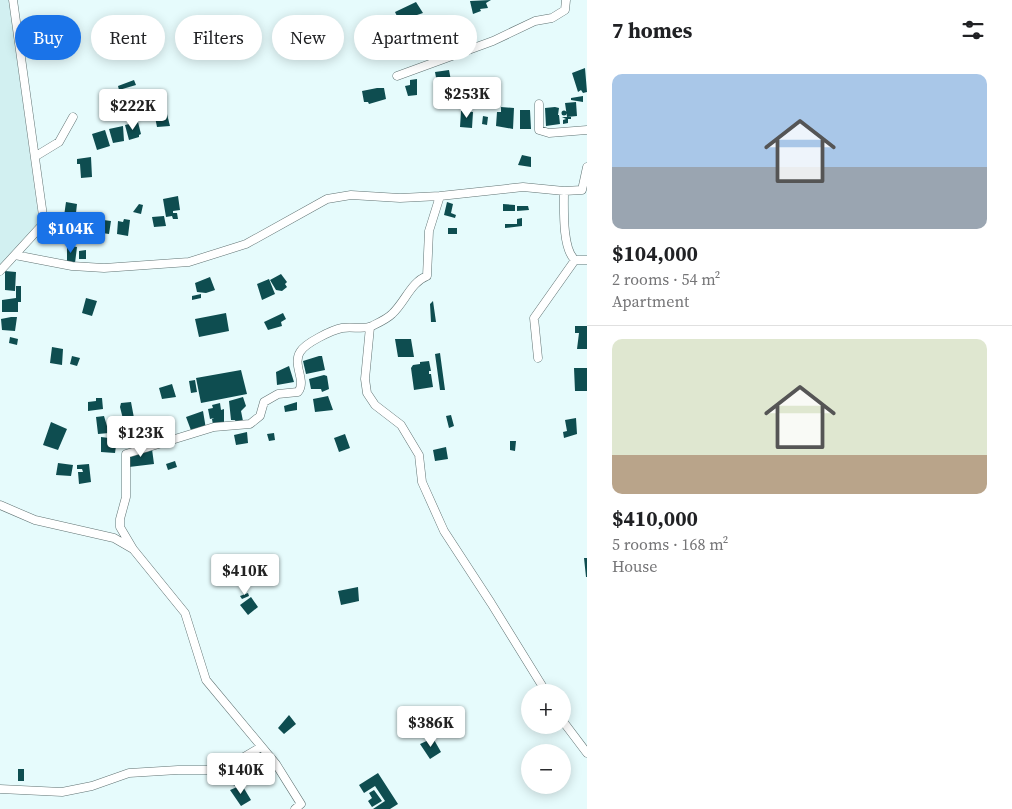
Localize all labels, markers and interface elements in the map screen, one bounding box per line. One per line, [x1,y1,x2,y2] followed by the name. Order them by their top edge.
[15,15,81,60] chip: Buy
[91,15,165,60] chip: Rent
[175,15,262,60] chip: Filters
[272,15,344,60] chip: New
[354,15,477,60] chip: Apartment
[612,16,692,45] text: 7 homes
[959,16,987,44] icon: filters
[432,76,502,119] pin: $253K
[444,82,490,104] text: $253K
[98,88,168,131] pin: $222K
[110,94,156,116] text: $222K
[755,106,845,196] icon: home
[36,212,106,254] pin: $104K
[48,217,94,239] text: $104K
[612,239,698,268] text: $104,000
[612,268,720,290] text: 2 rooms · 54 m²
[612,290,689,312] text: Apartment
[755,372,845,462] icon: home
[106,416,176,458] pin: $123K
[118,421,164,443] text: $123K
[612,504,698,533] text: $410,000
[612,533,728,555] text: 5 rooms · 168 m²
[210,554,280,596] pin: $410K
[612,555,657,577] text: House
[222,559,268,581] text: $410K
[521,684,571,794] map controls
[521,684,571,734] button: +
[396,706,466,748] pin: $386K
[408,711,454,733] text: $386K
[521,744,571,794] button: −
[206,752,276,795] pin: $140K
[218,758,264,780] text: $140K

